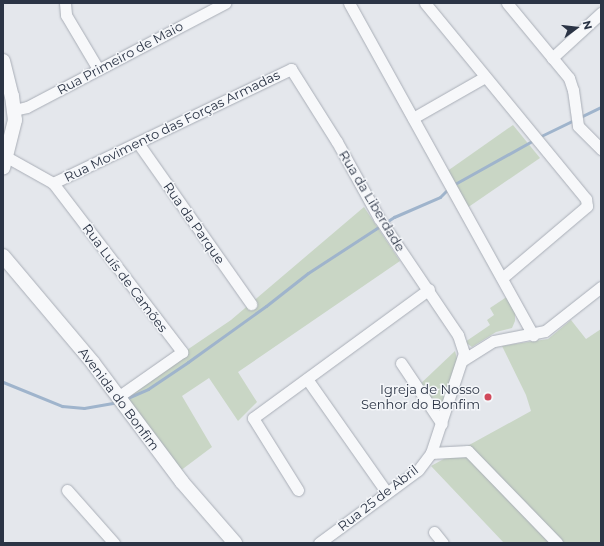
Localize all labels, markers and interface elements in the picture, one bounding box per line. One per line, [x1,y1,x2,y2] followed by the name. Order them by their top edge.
[556,8,596,48] north arrow
[54,18,186,98] street label: Rua Primeiro de Maio
[580,19,596,31] text: N
[62,67,282,185] street label: Rua Movimento das Forças Armadas
[336,148,408,254] street label: Rua da Liberdade
[160,179,228,267] street label: Rua da Parque
[79,221,171,335] street label: Rua Luís de Camões
[75,345,163,453] street label: Avenida do Bonfim
[361,382,480,413] place label: Igreja de Nosso Senhor do Bonfim
[483,392,493,402] marker: Igreja de Nosso Senhor do Bonfim
[335,462,421,534] street label: Rua 25 de Abril

